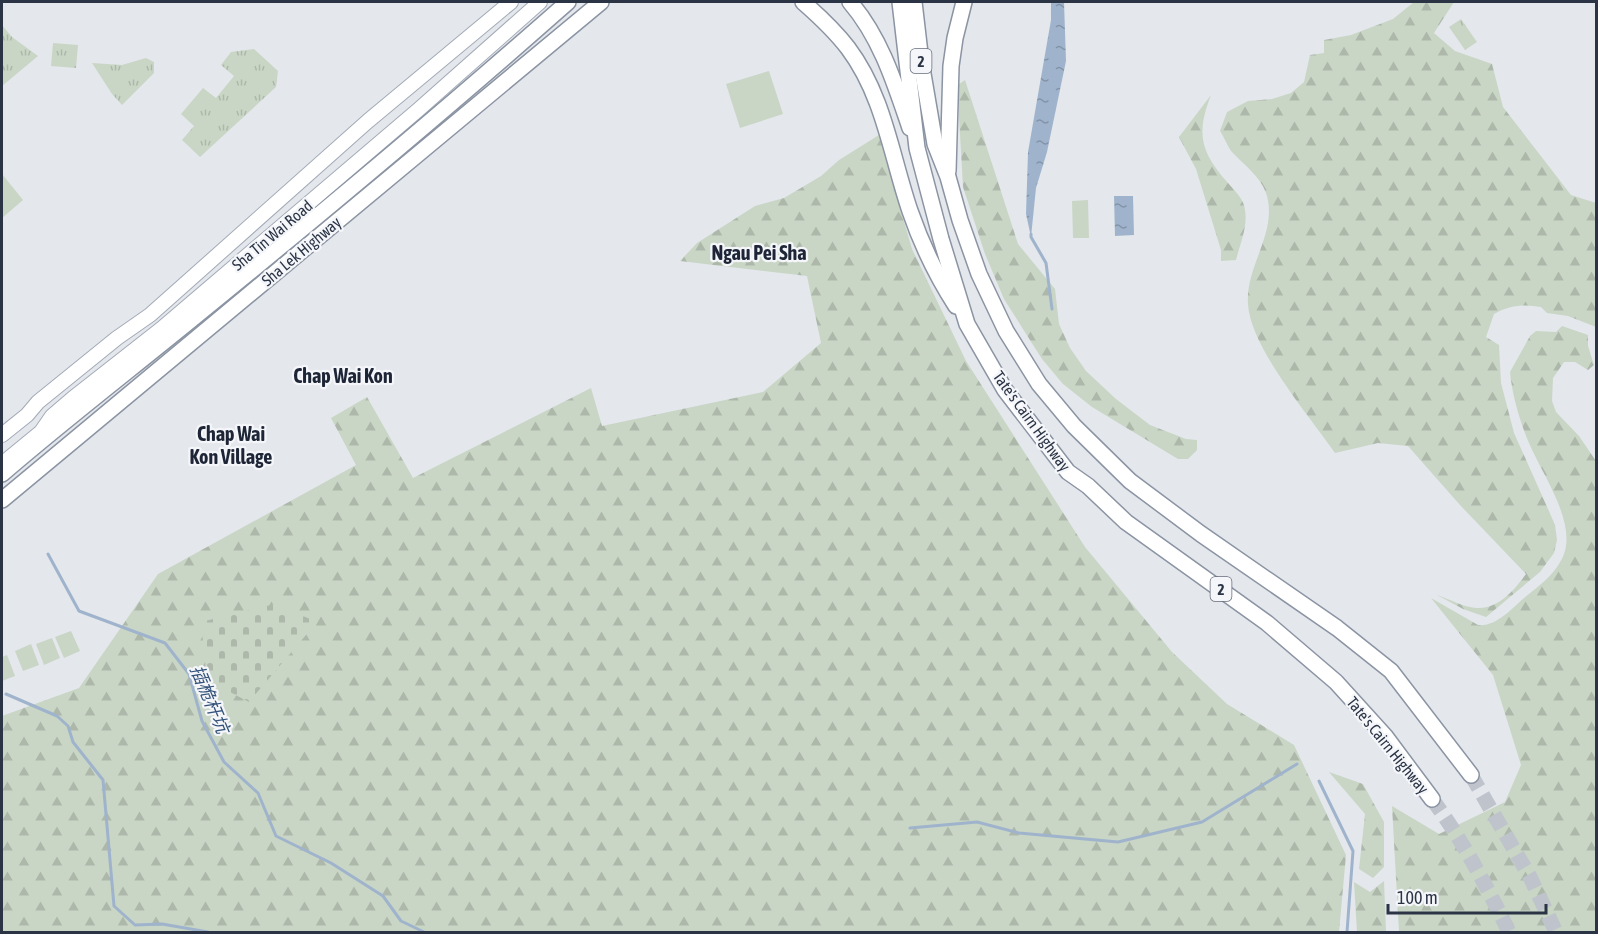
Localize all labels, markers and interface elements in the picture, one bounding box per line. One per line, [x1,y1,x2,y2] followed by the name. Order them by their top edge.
[910,49,932,73] road number: 2
[228,196,316,274] street label: Sha Tin Wai Road
[258,212,345,290] street label: Sha Lek Highway
[711,241,807,264] district label: Ngau Pei Sha
[293,364,393,387] district label: Chap Wai Kon
[989,368,1075,475] street label: Tate's Cairn Highway
[190,422,272,468] district label: Chap Wai Kon Village
[1210,577,1232,601] road number: 2
[186,662,235,739] water label: 插桅杆坑
[1343,693,1433,798] street label: Tate's Cairn Highway
[1388,877,1546,915] scale bar
[1397,887,1438,908] text: 100 m

